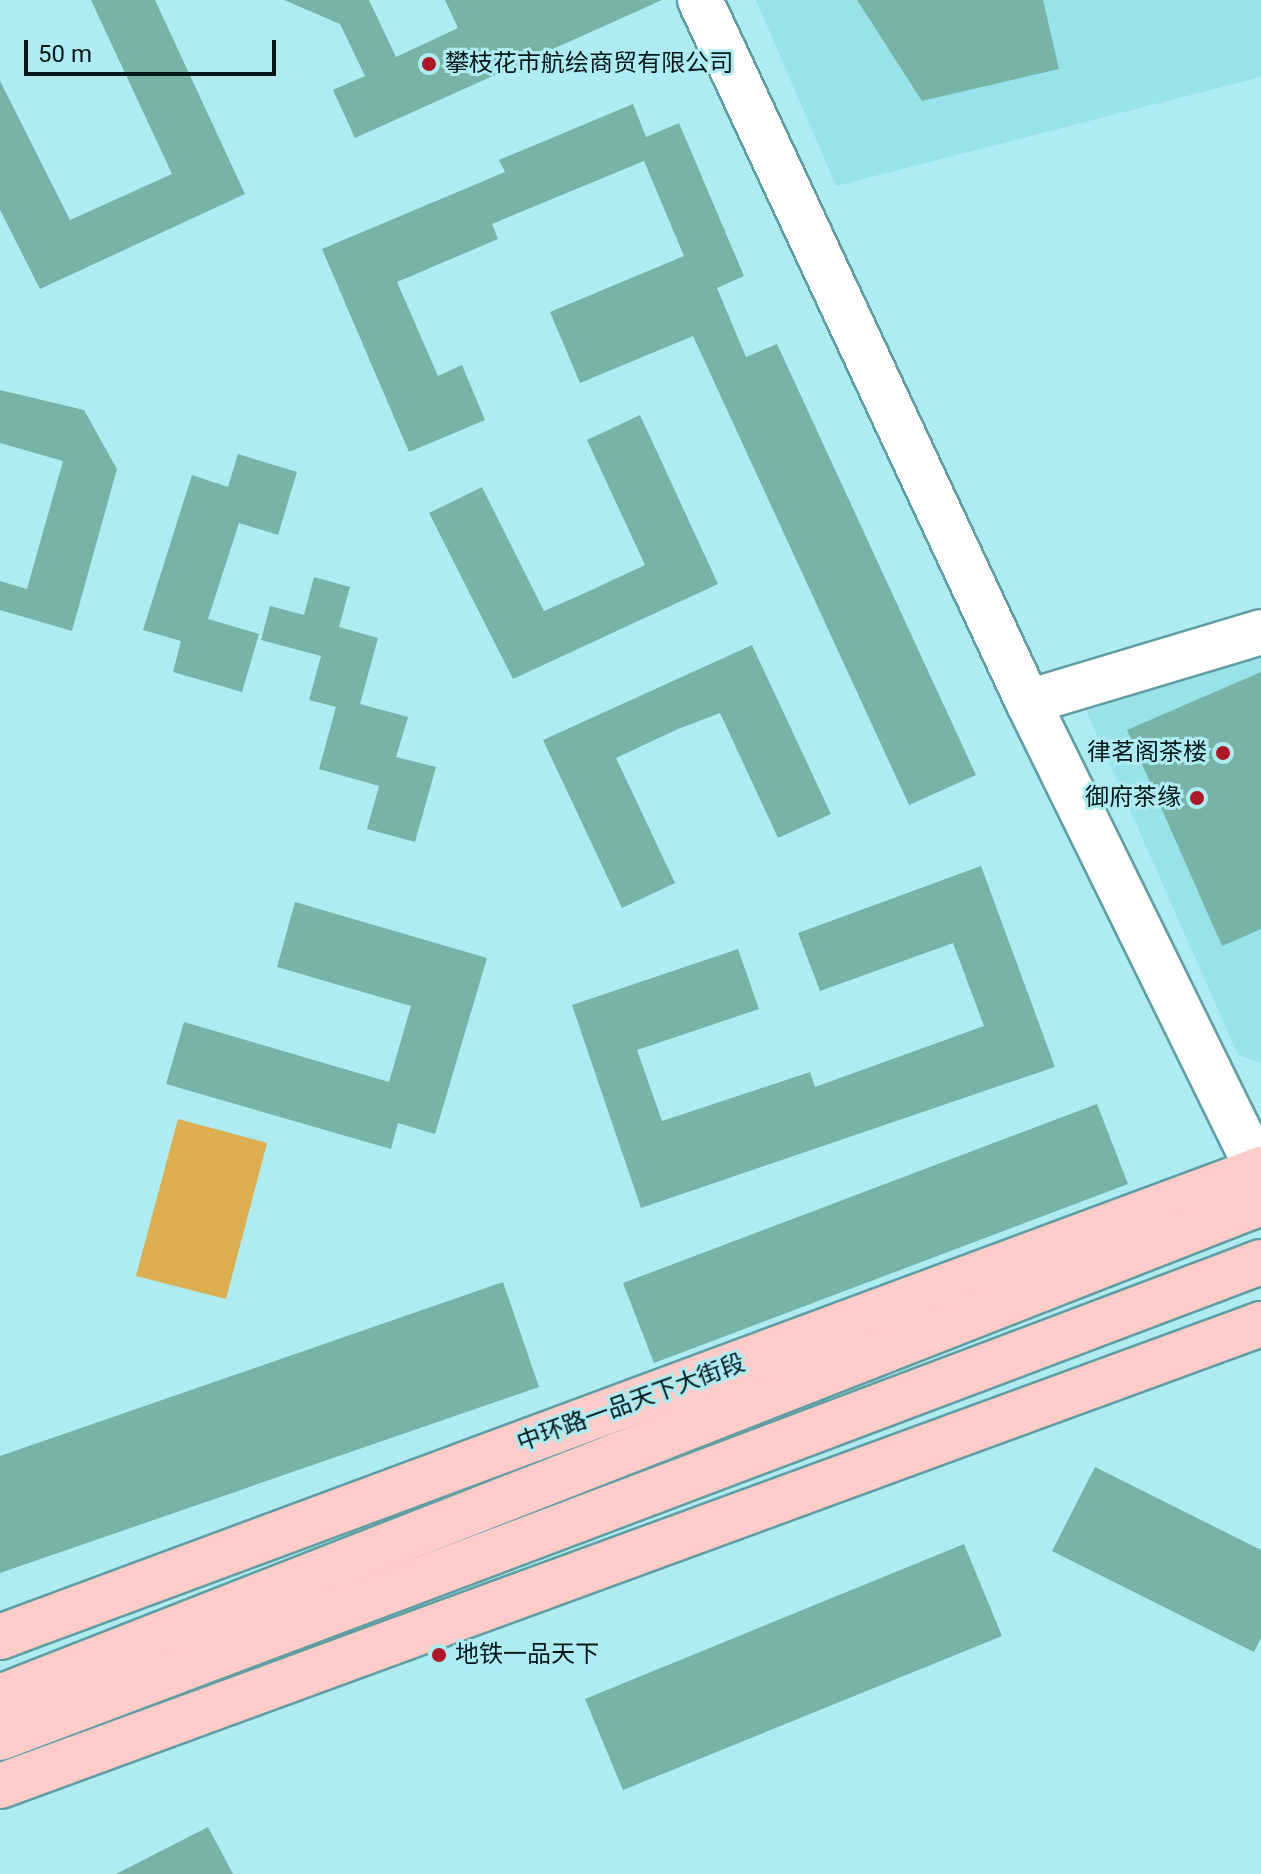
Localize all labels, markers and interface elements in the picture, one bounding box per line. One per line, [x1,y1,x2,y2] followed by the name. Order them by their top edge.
[28,24,280,74] scale bar
[38,40,92,68] text: 50 m
[445,50,733,78] place label: 攀枝花市航绘商贸有限公司
[420,55,438,73] marker: 攀枝花市航绘商贸有限公司
[1087,739,1207,767] place label: 律茗阁茶楼
[1214,744,1232,762] marker: 律茗阁茶楼
[1085,784,1181,812] place label: 御府茶缘
[1188,789,1206,807] marker: 御府茶缘
[513,1348,749,1458] street label: 中环路一品天下大街段
[455,1641,599,1669] place label: 地铁一品天下
[430,1646,448,1664] marker: 地铁一品天下

